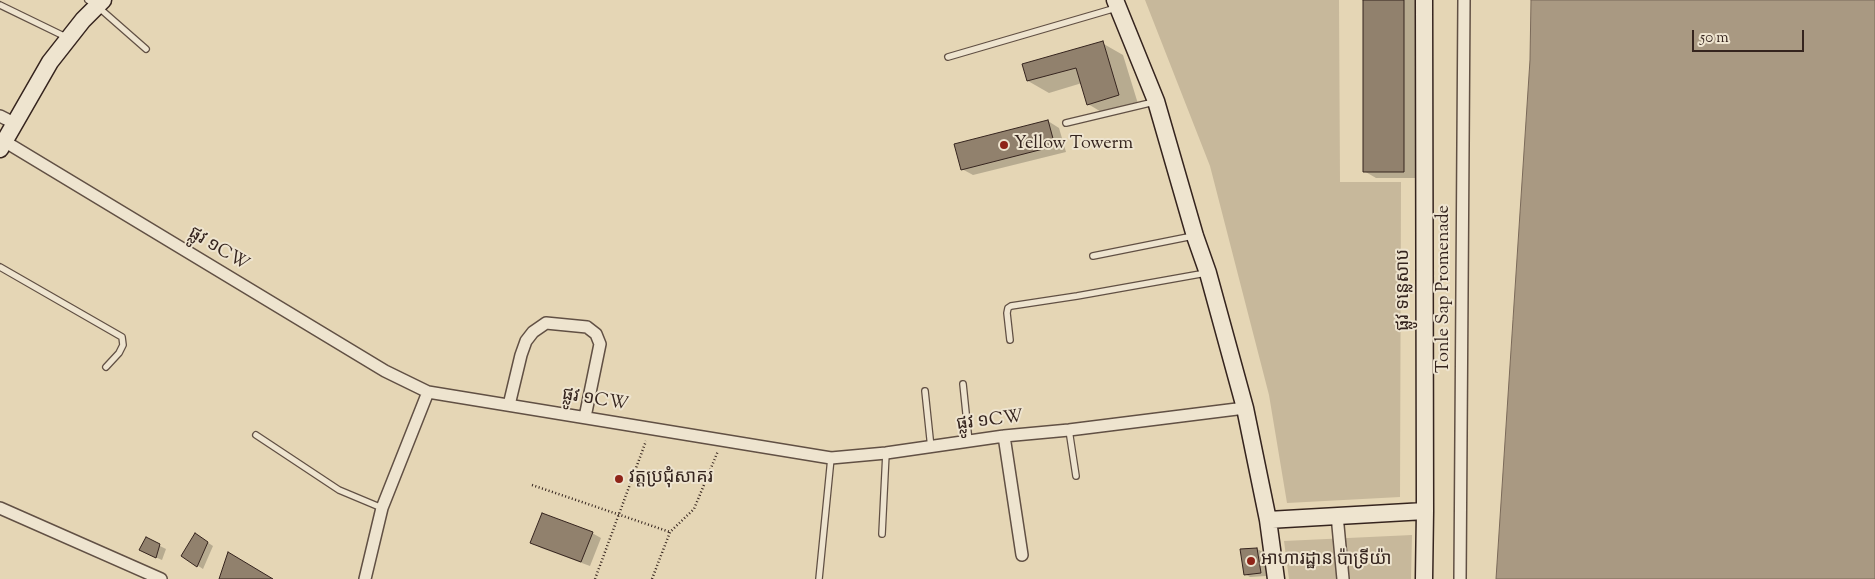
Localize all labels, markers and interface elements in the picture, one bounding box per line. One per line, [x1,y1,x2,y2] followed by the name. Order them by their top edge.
[1695,20,1808,52] scale bar
[1700,28,1729,49] text: 50 m
[1014,134,1133,156] place label: Yellow Towerm
[998,139,1010,151] marker: Yellow Towerm
[1434,205,1456,373] street label: Tonle Sap Promenade
[184,223,252,277] street label: ផ្លូវ ១CW
[1394,249,1416,331] street label: ផ្លូវ ទន្លេសាប
[560,385,630,417] street label: ផ្លូវ ១CW
[955,407,1025,437] street label: ផ្លូវ ១CW
[629,468,713,490] place label: វត្តប្រជុំសាគរ
[613,473,625,485] marker: វត្តប្រជុំសាគរ
[1261,550,1392,572] place label: អាហារដ្ឋាន ប៉ាទ្រីយ៉ា
[1245,555,1257,567] marker: អាហារដ្ឋាន ប៉ាទ្រីយ៉ា

